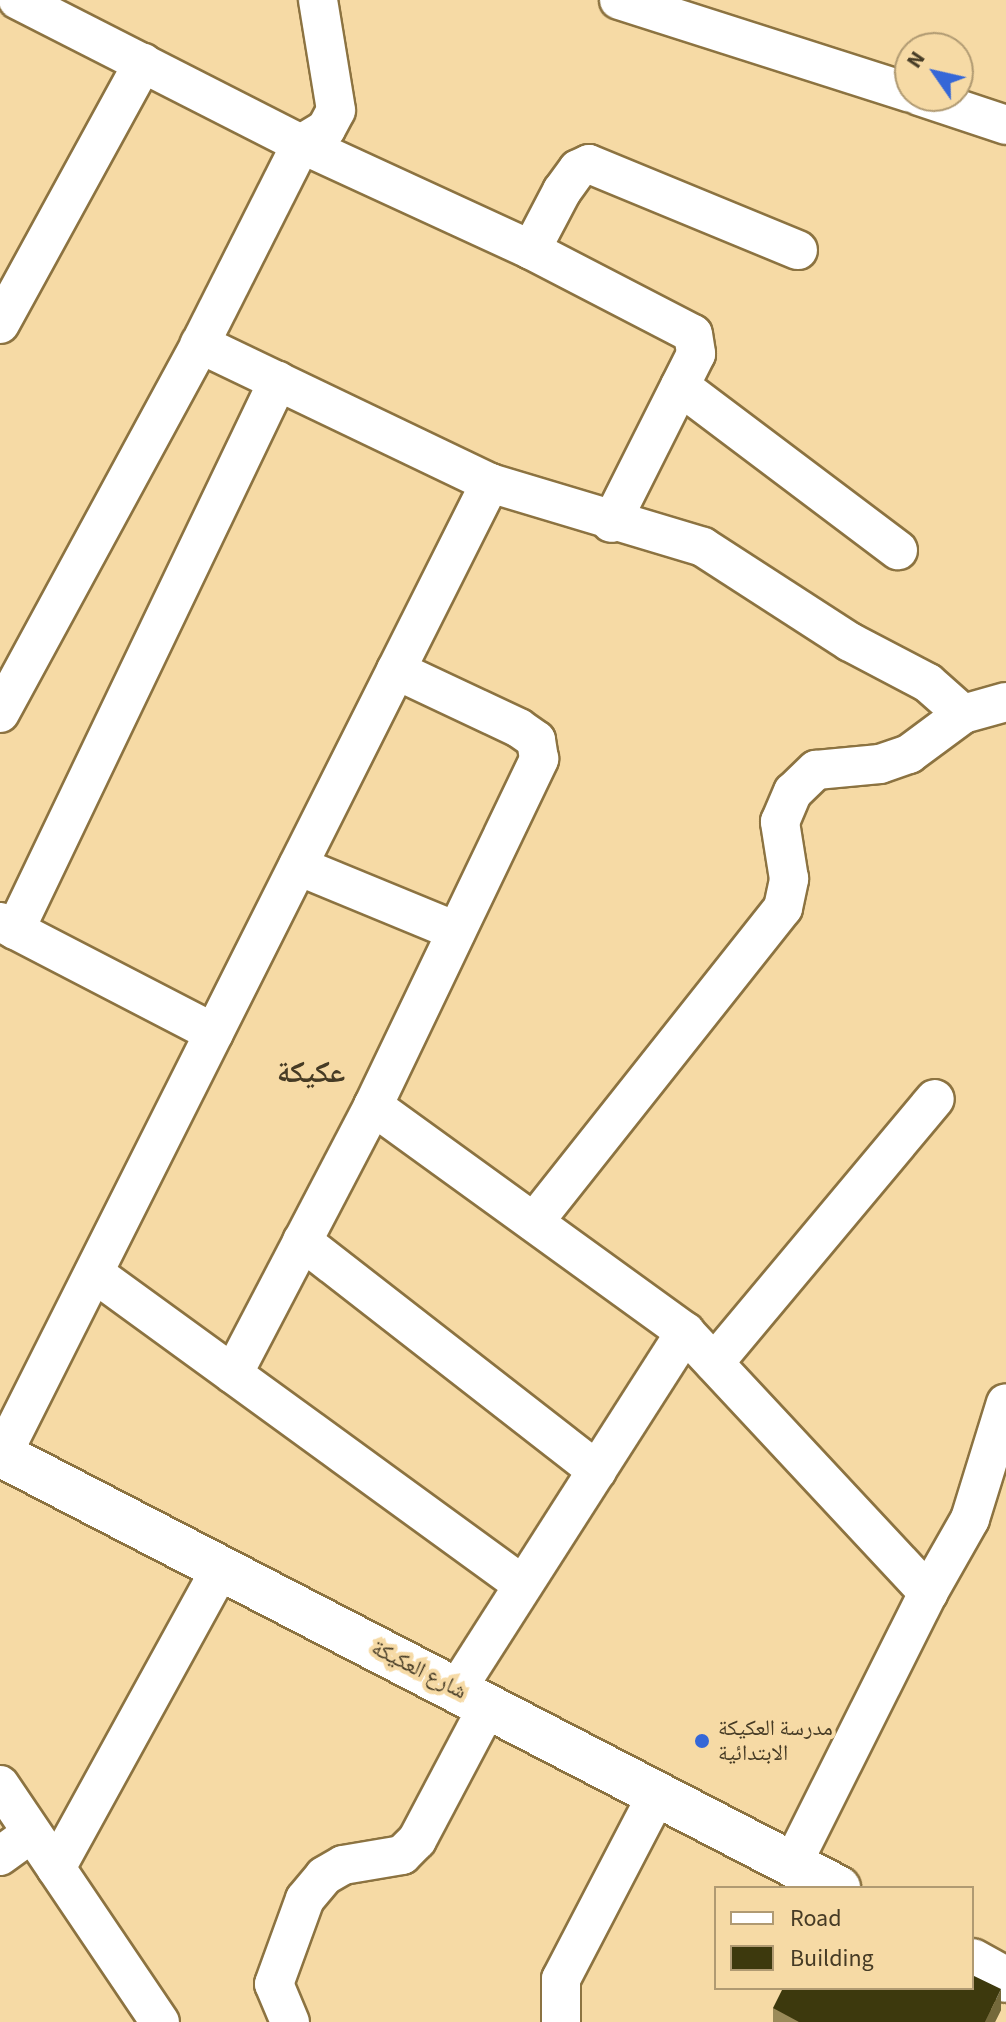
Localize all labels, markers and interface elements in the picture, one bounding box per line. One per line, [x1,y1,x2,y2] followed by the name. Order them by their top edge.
[894,32,974,112] north arrow
[898,45,933,75] text: N
[277,1055,345,1091] district label: عكيكة
[367,1635,471,1705] street label: شارع العكيكة
[718,1715,833,1766] place label: مدرسة العكيكة الابتدائية
[693,1732,711,1750] marker: مدرسة العكيكة الابتدائية
[714,1886,974,1990] legend
[790,1901,842,1936] text: Road
[790,1941,874,1976] text: Building

